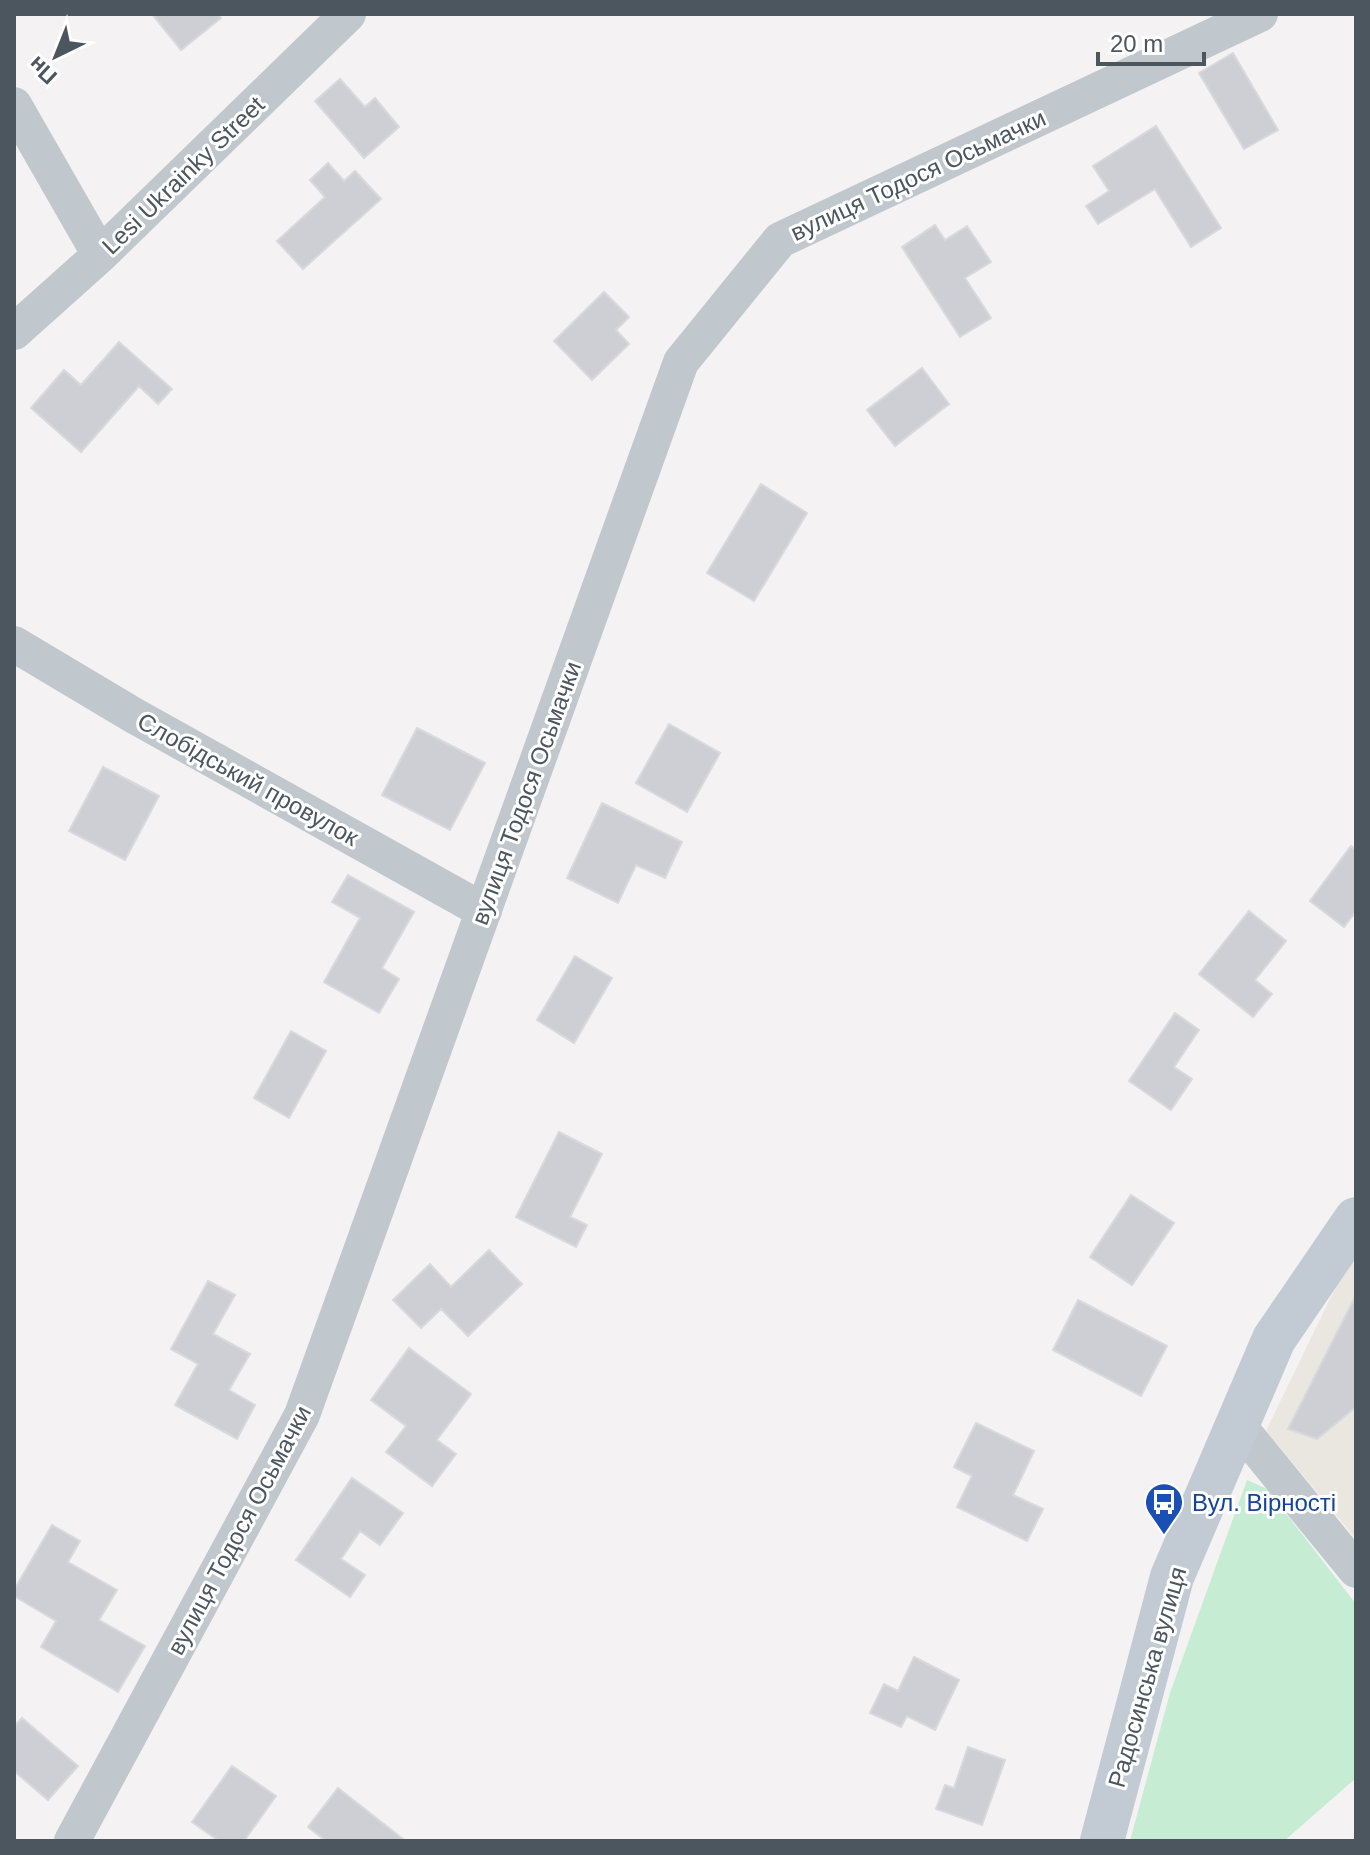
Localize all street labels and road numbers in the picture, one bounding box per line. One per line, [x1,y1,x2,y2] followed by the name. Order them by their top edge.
[96,90,270,259] street label: Lesi Ukrainky Street
[786,104,1050,246] street label: вулиця Тодося Осьмачки
[466,658,586,928] street label: вулиця Тодося Осьмачки
[133,707,363,851] street label: Слобідський провулок
[162,1401,316,1659] street label: вулиця Тодося Осьмачки
[1103,1564,1191,1790] street label: Радосинська вулиця

